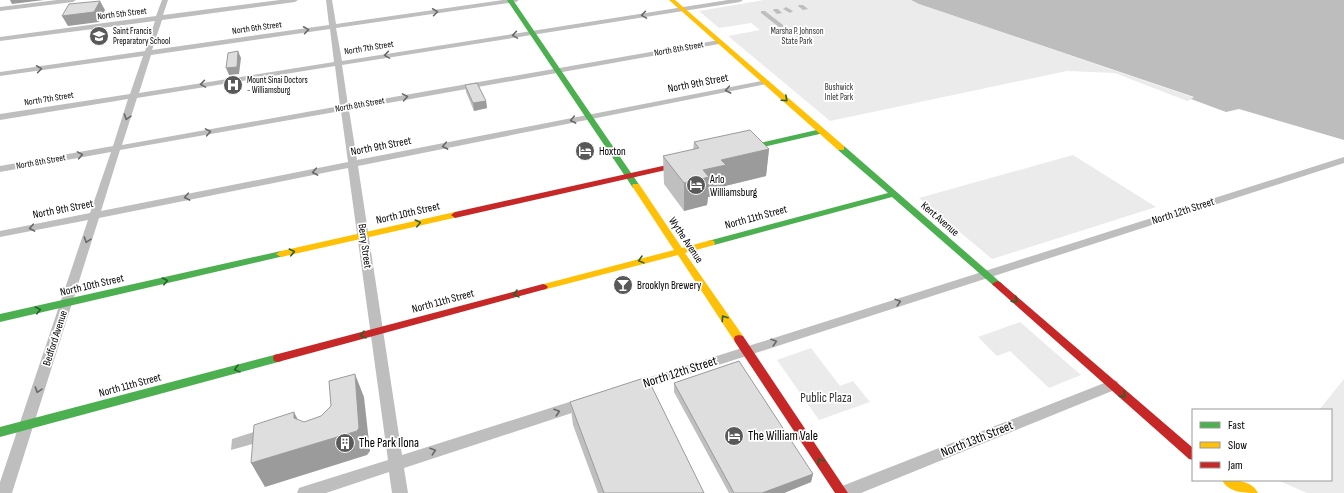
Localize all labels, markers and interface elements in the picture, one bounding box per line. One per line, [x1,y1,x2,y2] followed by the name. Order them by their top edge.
[97,5,148,22] street label: North 5th Street
[431,8,438,17] one-way arrow
[641,10,647,19] one-way arrow
[231,19,283,37] street label: North 6th Street
[88,25,110,47] school or university icon: Saint Francis Preparatory School
[113,26,171,47] place label: Saint Francis Preparatory School
[303,26,309,35] one-way arrow
[770,26,824,47] park label: Marsha P. Johnson State Park
[512,30,518,39] one-way arrow
[344,39,395,57] street label: North 7th Street
[653,39,705,59] street label: North 8th Street
[384,51,390,59] one-way arrow
[36,65,42,74] one-way arrow
[667,71,730,95] street label: North 9th Street
[222,74,244,96] hospital icon: Mount Sinai Doctors - Williamsburg
[247,75,308,96] place label: Mount Sinai Doctors - Williamsburg
[200,80,206,88] one-way arrow
[825,82,854,103] park label: Bushwick Inlet Park
[724,85,731,93] one-way arrow
[24,90,75,108] street label: North 7th Street
[402,94,408,102] one-way arrow
[334,95,386,115] street label: North 8th Street
[781,95,788,102] one-way arrow
[123,113,132,120] one-way arrow
[569,116,576,124] one-way arrow
[205,128,211,137] one-way arrow
[350,134,413,158] street label: North 9th Street
[574,140,596,162] hotel icon: Hoxton
[442,141,448,149] one-way arrow
[599,145,626,158] place label: Hoxton
[77,151,83,159] one-way arrow
[15,152,67,172] street label: North 8th Street
[311,167,318,175] one-way arrow
[709,173,758,199] place label: Arlo Williamsburg
[685,174,707,196] hotel icon: Arlo Williamsburg
[184,192,190,201] one-way arrow
[1150,195,1216,227] street label: North 12th Street
[32,197,95,221] street label: North 9th Street
[375,199,442,227] street label: North 10th Street
[918,199,962,239] street label: Kent Avenue
[723,202,789,232] street label: North 11th Street
[666,215,706,265] street label: Wythe Avenue
[415,220,422,228] one-way arrow
[29,223,35,231] one-way arrow
[355,223,375,270] street label: Berry Street
[83,236,91,243] one-way arrow
[288,249,295,257] one-way arrow
[638,256,644,264] one-way arrow
[59,271,126,299] street label: North 10th Street
[612,274,634,296] bar icon: Brooklyn Brewery
[161,277,168,286] one-way arrow
[637,279,702,292] place label: Brooklyn Brewery
[410,286,476,316] street label: North 11th Street
[512,290,519,298] one-way arrow
[1010,295,1018,303] one-way arrow
[894,298,901,307] one-way arrow
[35,306,41,314] one-way arrow
[40,309,70,367] street label: Bedford Avenue
[721,315,729,322] one-way arrow
[360,330,367,339] one-way arrow
[771,338,778,347] one-way arrow
[641,353,719,391] street label: North 12th Street
[234,364,240,372] one-way arrow
[97,370,163,400] street label: North 11th Street
[34,387,43,394] one-way arrow
[800,390,852,406] park label: Public Plaza
[1119,390,1126,397] one-way arrow
[554,408,561,416] one-way arrow
[1192,409,1332,481] legend
[939,417,1016,461] street label: North 13th Street
[1228,418,1245,433] text: Fast
[723,425,745,447] hotel icon: The William Vale
[748,428,818,444] place label: The William Vale
[334,432,356,454] building icon: The Park Ilona
[359,435,419,451] place label: The Park Ilona
[1228,438,1247,453] text: Slow
[430,447,437,456] one-way arrow
[818,458,825,465] one-way arrow
[1227,458,1243,473] text: Jam

